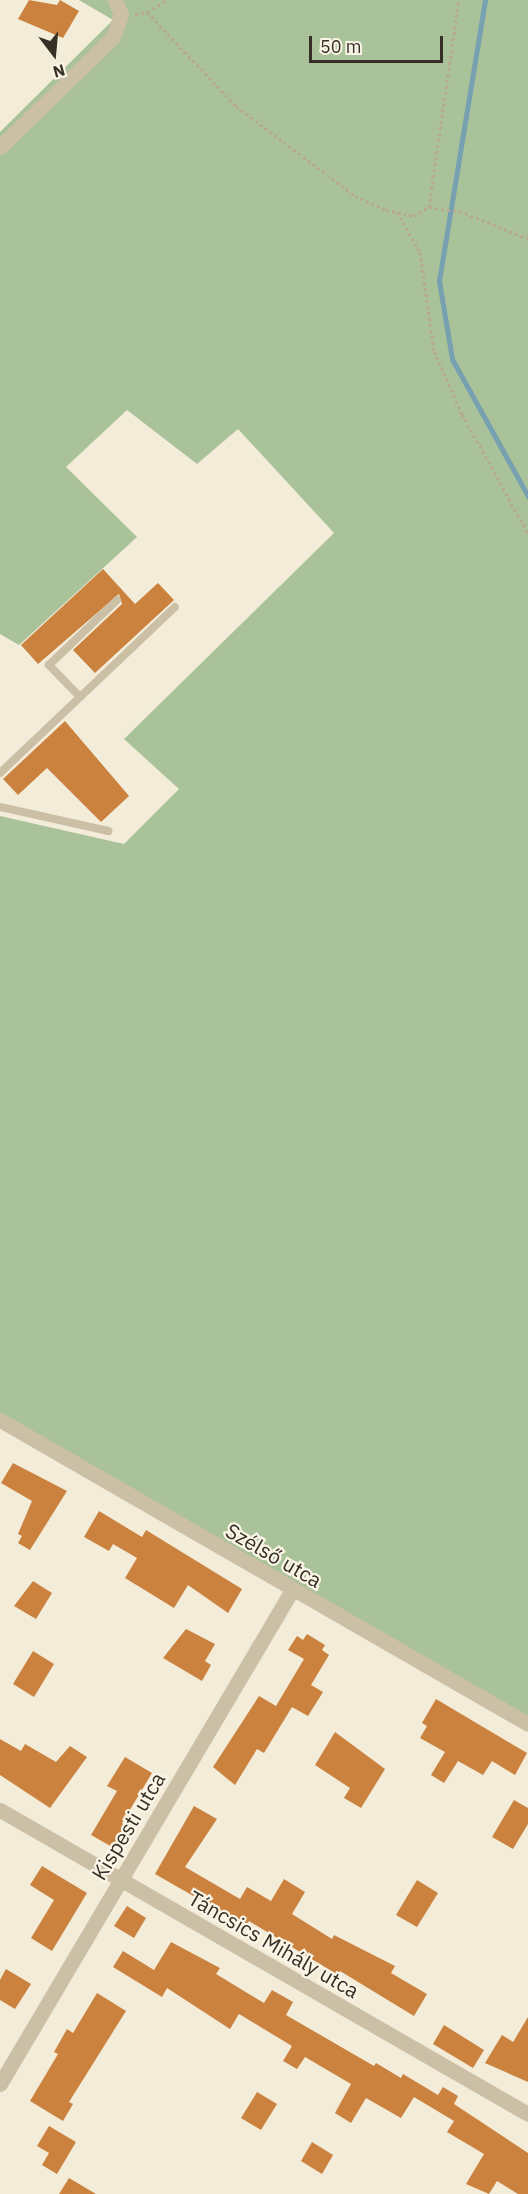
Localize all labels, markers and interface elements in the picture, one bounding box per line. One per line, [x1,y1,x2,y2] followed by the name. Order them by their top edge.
[24,24,84,84] north arrow
[312,24,446,62] scale bar
[320,35,362,58] text: 50 m
[51,60,67,83] text: N
[221,1517,327,1593] street label: Szélső utca
[86,1768,170,1884] street label: Kispesti utca
[184,1885,364,2003] street label: Táncsics Mihály utca

